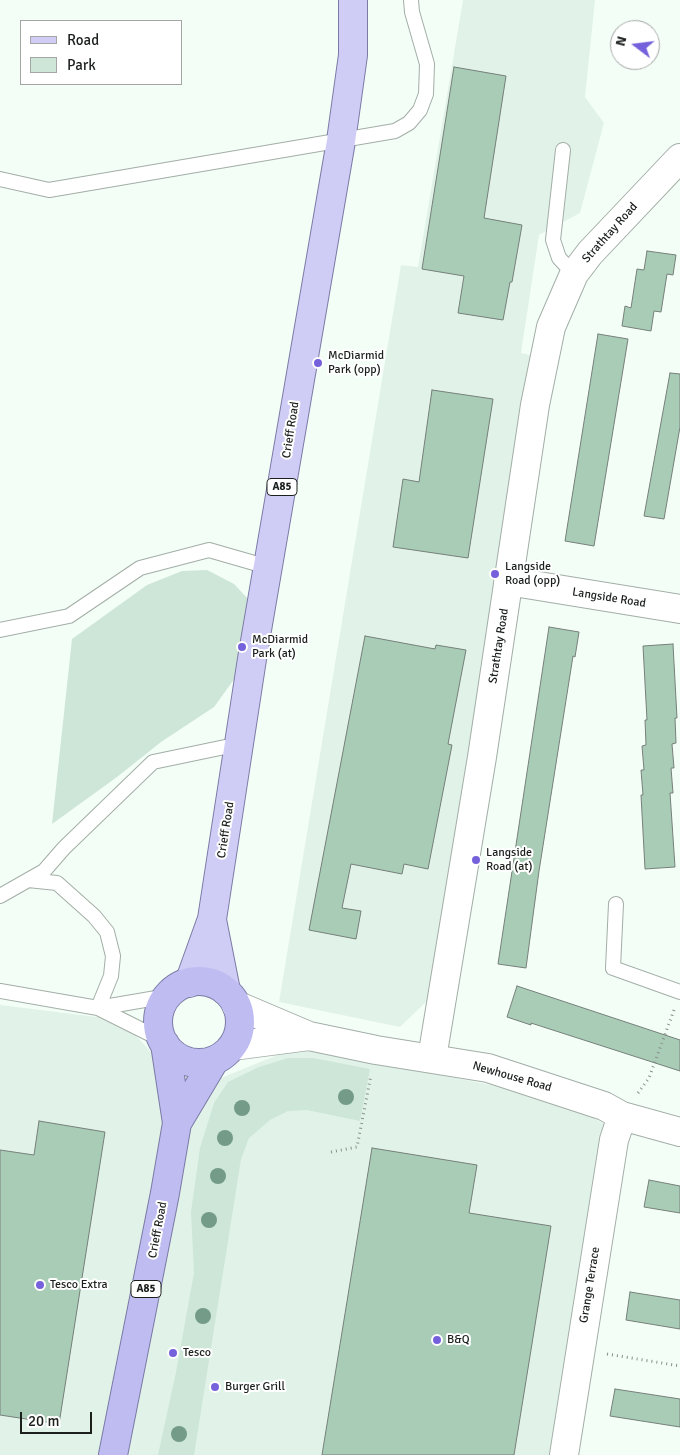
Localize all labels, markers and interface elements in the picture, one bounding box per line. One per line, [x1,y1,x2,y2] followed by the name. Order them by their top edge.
[20,20,182,85] legend
[610,20,660,70] north arrow
[67,31,99,49] text: Road
[612,34,630,48] text: N
[67,56,96,74] text: Park
[579,200,641,266] street label: Strathtay Road
[328,349,384,377] place label: McDiarmid Park (opp)
[312,357,324,369] marker: McDiarmid Park (opp)
[279,401,303,459] street label: Crieff Road
[267,478,297,496] road number: A85
[505,560,560,588] place label: Langside Road (opp)
[489,568,501,580] marker: Langside Road (opp)
[571,585,647,611] street label: Langside Road
[486,607,512,685] street label: Strathtay Road
[252,633,308,661] place label: McDiarmid Park (at)
[236,641,248,653] marker: McDiarmid Park (at)
[214,801,238,859] street label: Crieff Road
[486,846,532,874] place label: Langside Road (at)
[470,854,482,866] marker: Langside Road (at)
[471,1059,553,1095] street label: Newhouse Road
[145,1201,171,1259] street label: Crieff Road
[577,1246,603,1324] street label: Grange Terrace
[50,1278,108,1292] place label: Tesco Extra
[34,1279,46,1291] marker: Tesco Extra
[131,1280,161,1298] road number: A85
[447,1333,470,1347] place label: B&Q
[431,1334,443,1346] marker: B&Q
[183,1346,211,1360] place label: Tesco
[167,1347,179,1359] marker: Tesco
[225,1380,285,1394] place label: Burger Grill
[209,1381,221,1393] marker: Burger Grill
[22,1402,95,1434] scale bar
[28,1412,59,1430] text: 20 m

